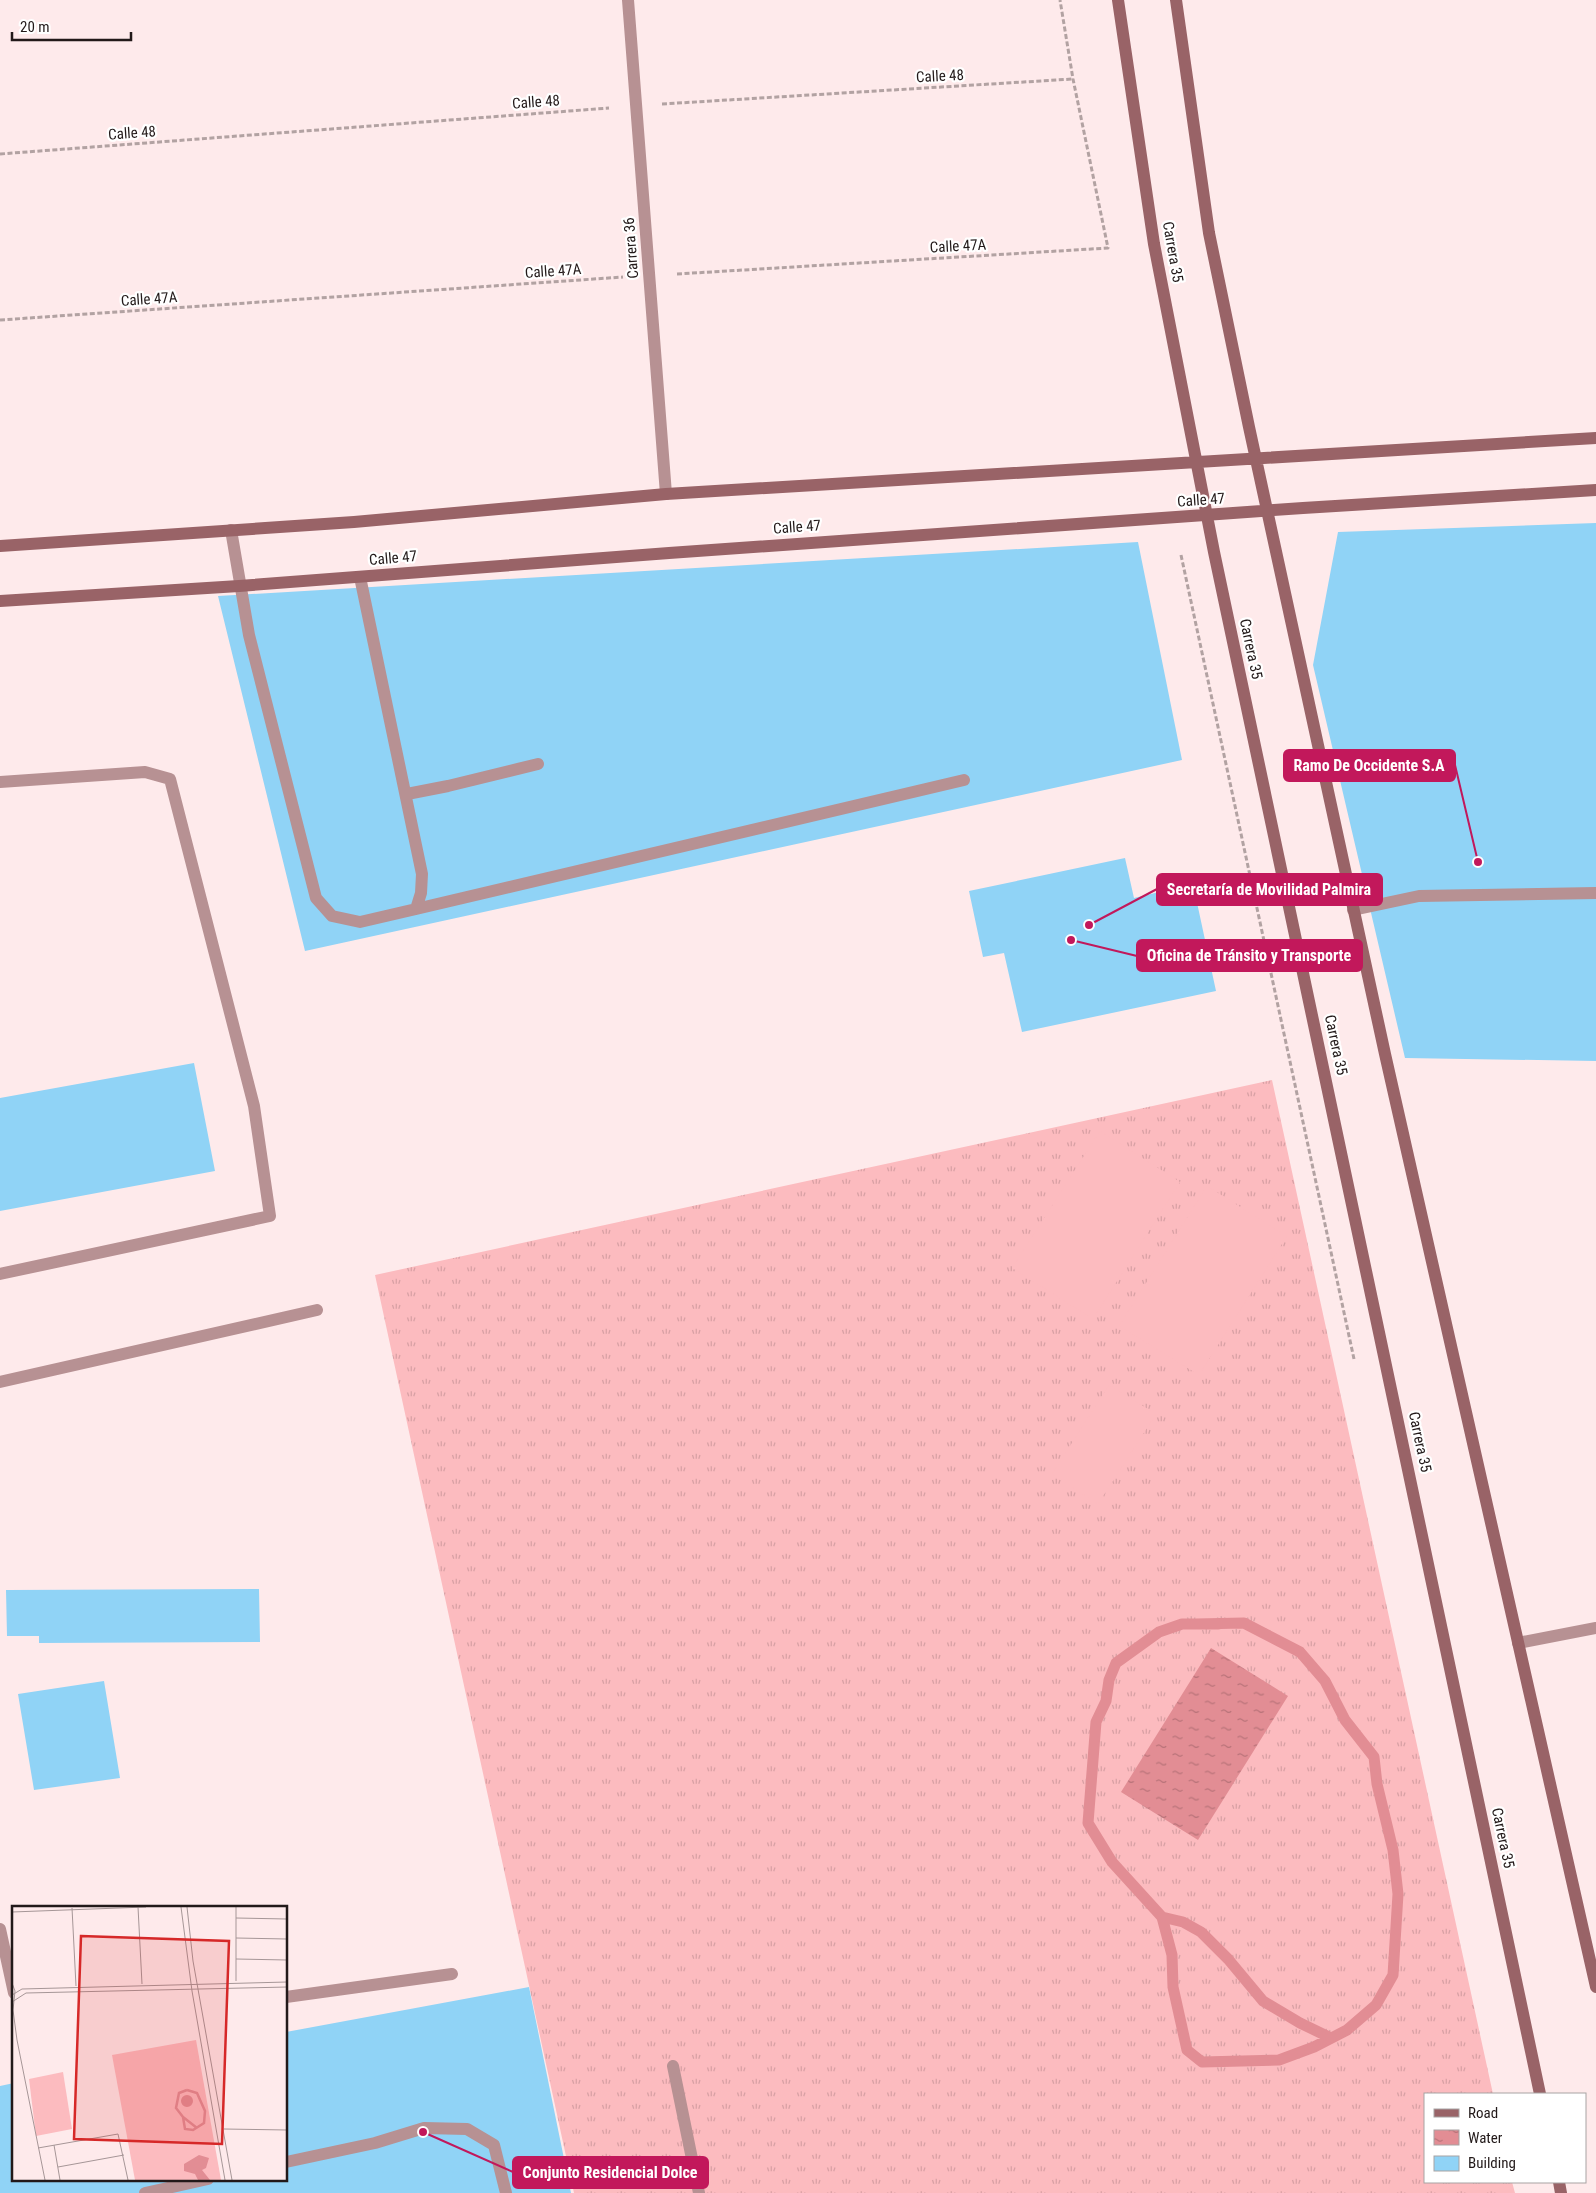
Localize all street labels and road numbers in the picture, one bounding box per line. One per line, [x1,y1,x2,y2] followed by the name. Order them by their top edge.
[916,66,964,86] street label: Calle 48
[512,91,560,113] street label: Calle 48
[108,122,156,144] street label: Calle 48
[620,217,642,279] street label: Carrera 36
[1159,220,1187,284] street label: Carrera 35
[929,236,987,256] street label: Calle 47A
[524,260,582,282] street label: Calle 47A
[120,288,178,310] street label: Calle 47A
[1177,489,1225,511] street label: Calle 47
[773,516,821,538] street label: Calle 47
[368,547,418,569] street label: Calle 47
[1236,617,1266,681] street label: Carrera 35
[1321,1013,1351,1077] street label: Carrera 35
[1405,1410,1435,1474] street label: Carrera 35
[1488,1806,1518,1870] street label: Carrera 35

